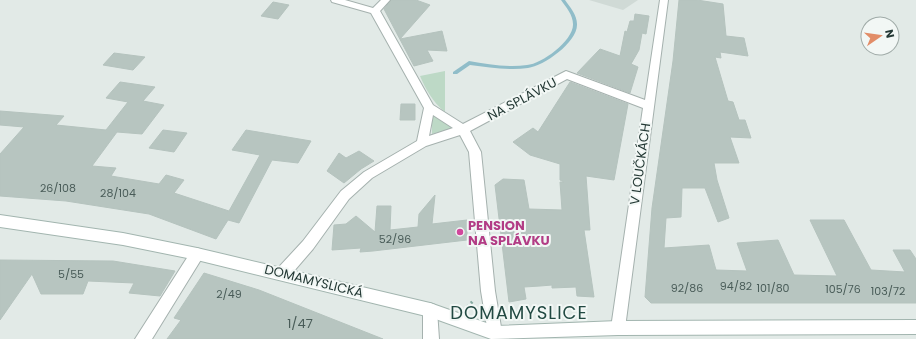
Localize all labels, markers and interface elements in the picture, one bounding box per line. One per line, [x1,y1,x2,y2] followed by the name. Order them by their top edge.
[860,16,900,56] north arrow
[881,28,898,40] text: N
[484,73,560,125] street label: NA SPLÁVKU
[625,122,655,206] street label: V LOUČKÁCH
[40,180,76,196] house number: 26/108
[100,185,136,201] house number: 28/104
[468,216,550,250] place label: PENSION NA SPLÁVKU
[455,227,465,237] marker: PENSION NA SPLÁVKU
[379,231,411,247] house number: 52/96
[263,260,366,303] street label: DOMAMYSLICKÁ
[58,266,84,282] house number: 5/55
[720,278,752,294] house number: 94/82
[671,280,703,296] house number: 92/86
[756,280,790,296] house number: 101/80
[825,281,861,297] house number: 105/76
[871,283,905,299] house number: 103/72
[216,286,242,302] house number: 2/49
[450,300,588,325] district label: DOMAMYSLICE
[287,314,313,333] house number: 1/47

